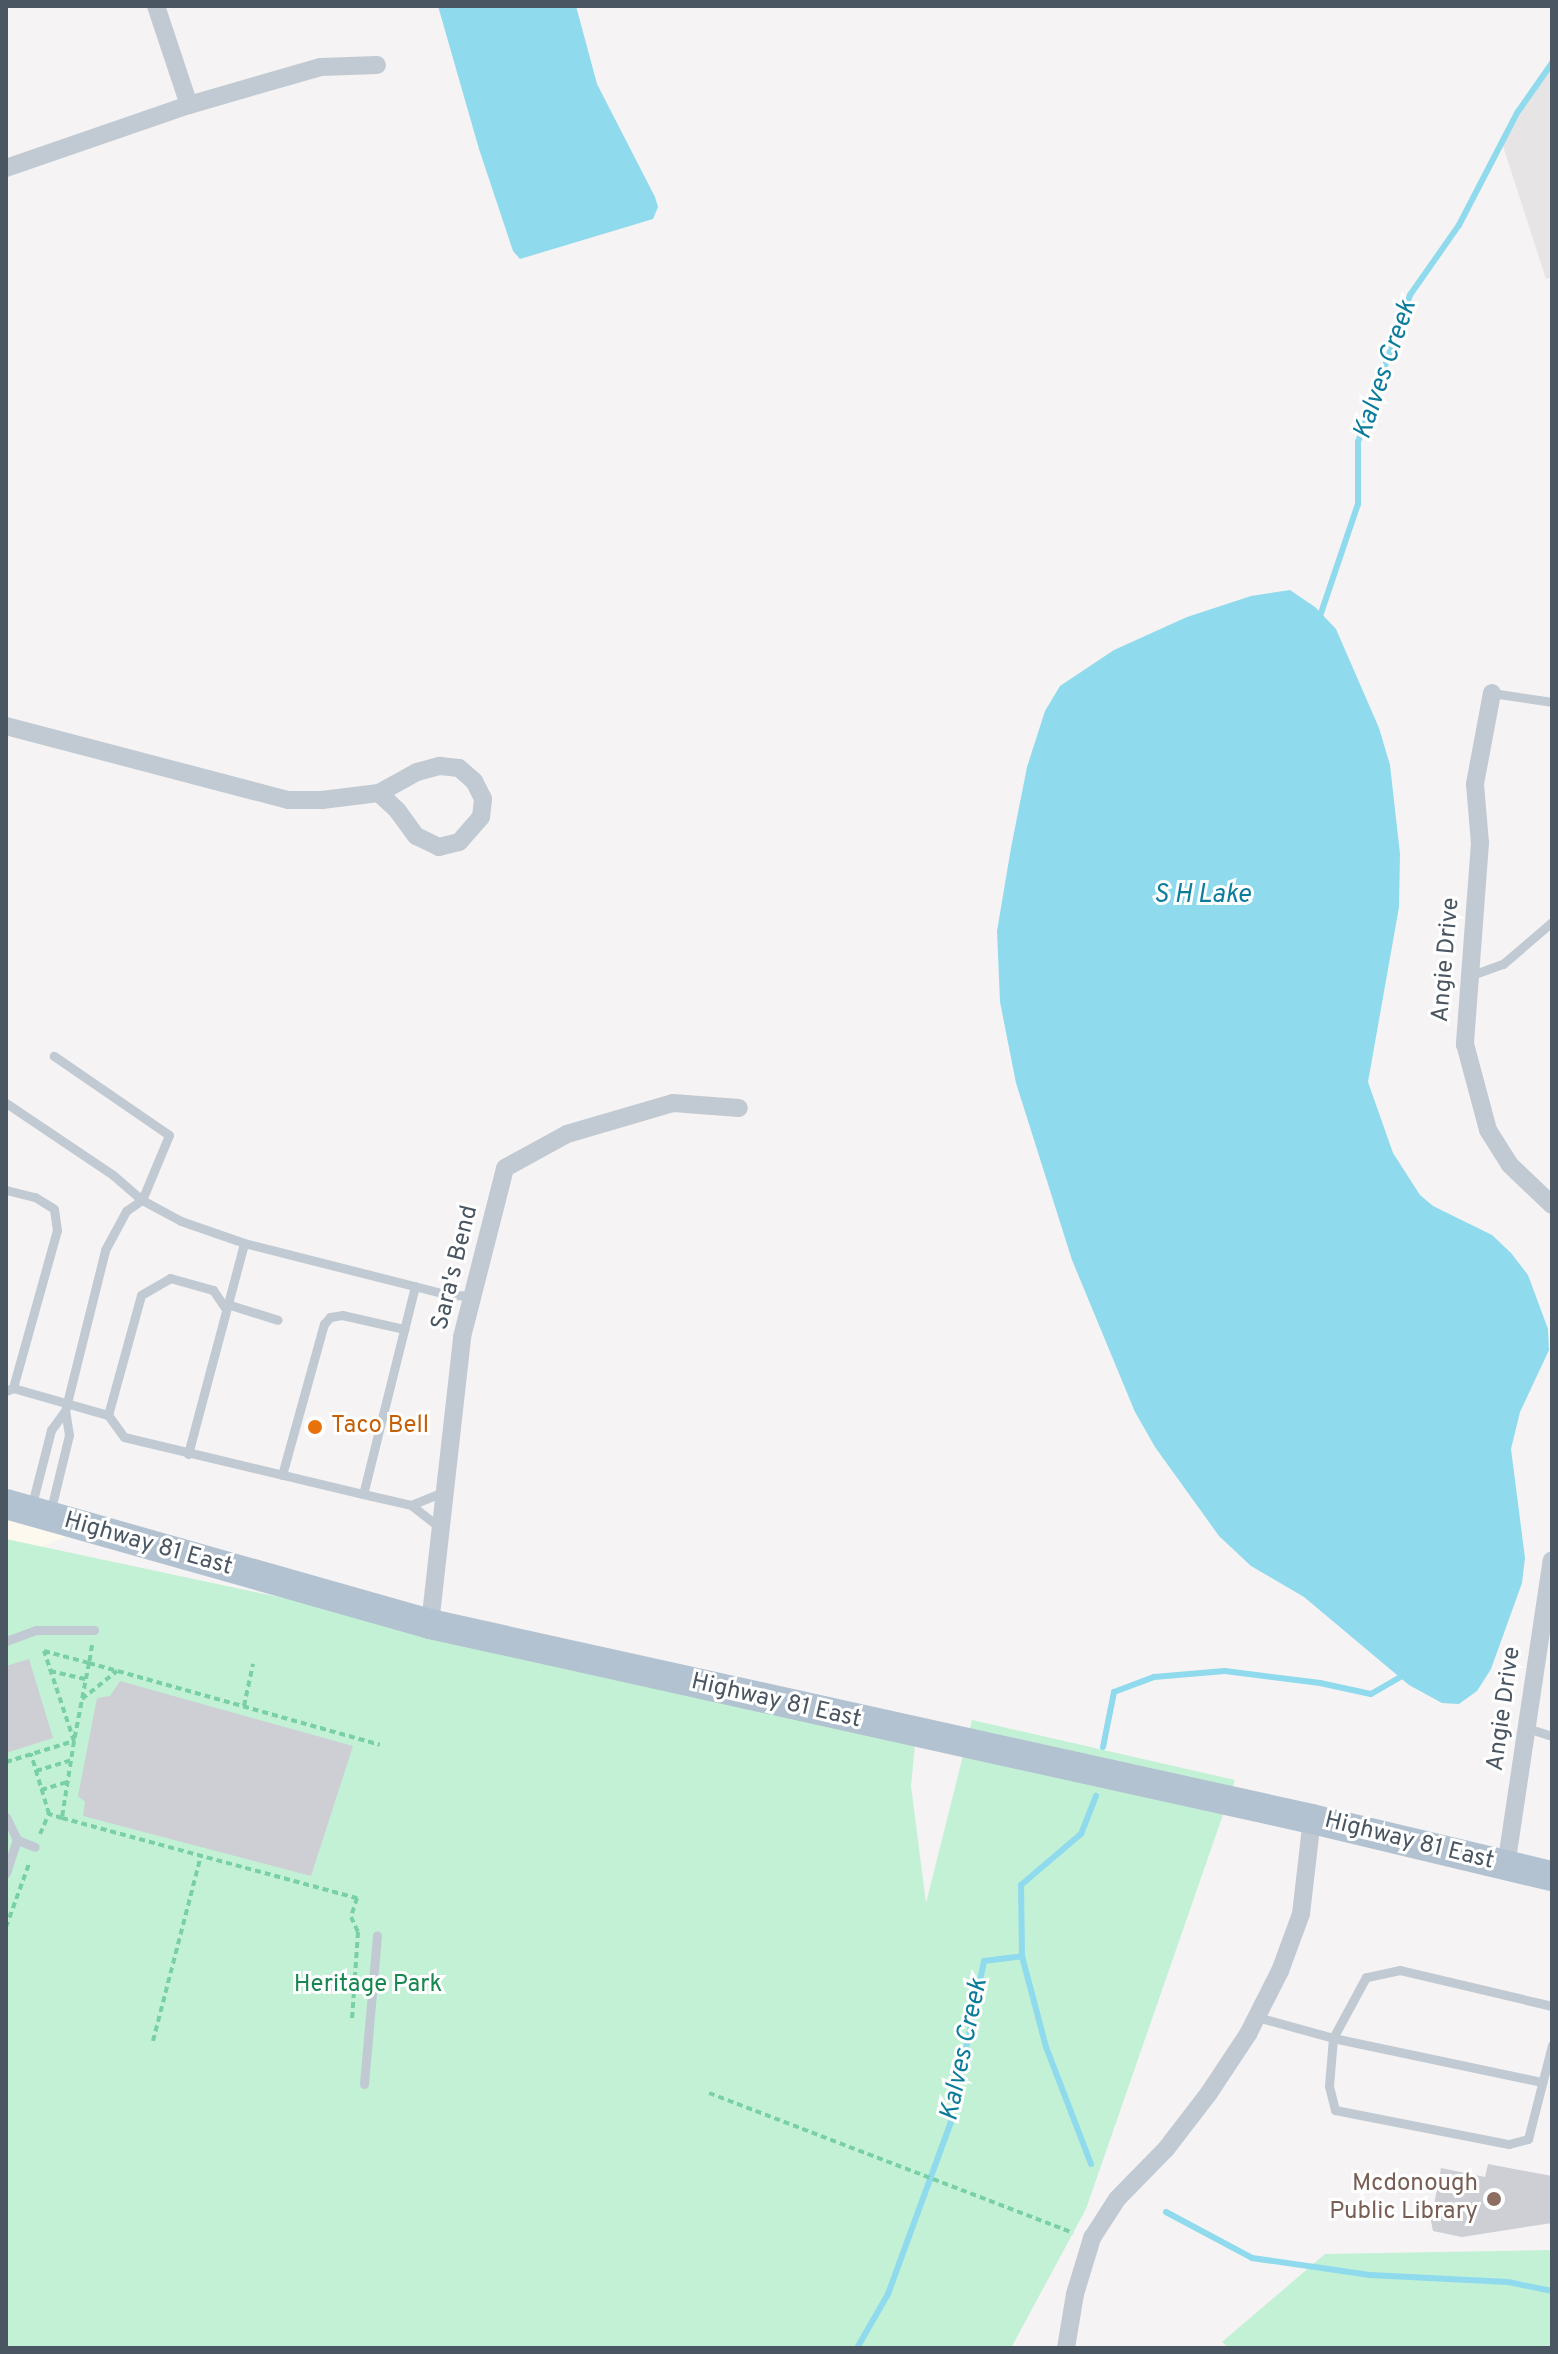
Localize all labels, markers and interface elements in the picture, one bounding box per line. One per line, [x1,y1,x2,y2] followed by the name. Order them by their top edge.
[1348,296,1424,444] water label: Kalves Creek
[1153,880,1251,912] water label: S H Lake
[1427,896,1467,1024] street label: Angie Drive
[427,1203,485,1333] street label: Sara's Bend
[331,1413,429,1441] place label: Taco Bell
[306,1418,324,1436] marker: Taco Bell
[61,1507,235,1583] street label: Highway 81 East
[1482,1645,1528,1773] street label: Angie Drive
[688,1668,864,1736] street label: Highway 81 East
[1321,1807,1497,1877] street label: Highway 81 East
[294,1972,442,2000] park label: Heritage Park
[935,1976,995,2124] water label: Kalves Creek
[1329,2171,1478,2227] place label: Mcdonough Public Library
[1485,2190,1503,2208] marker: Mcdonough Public Library

